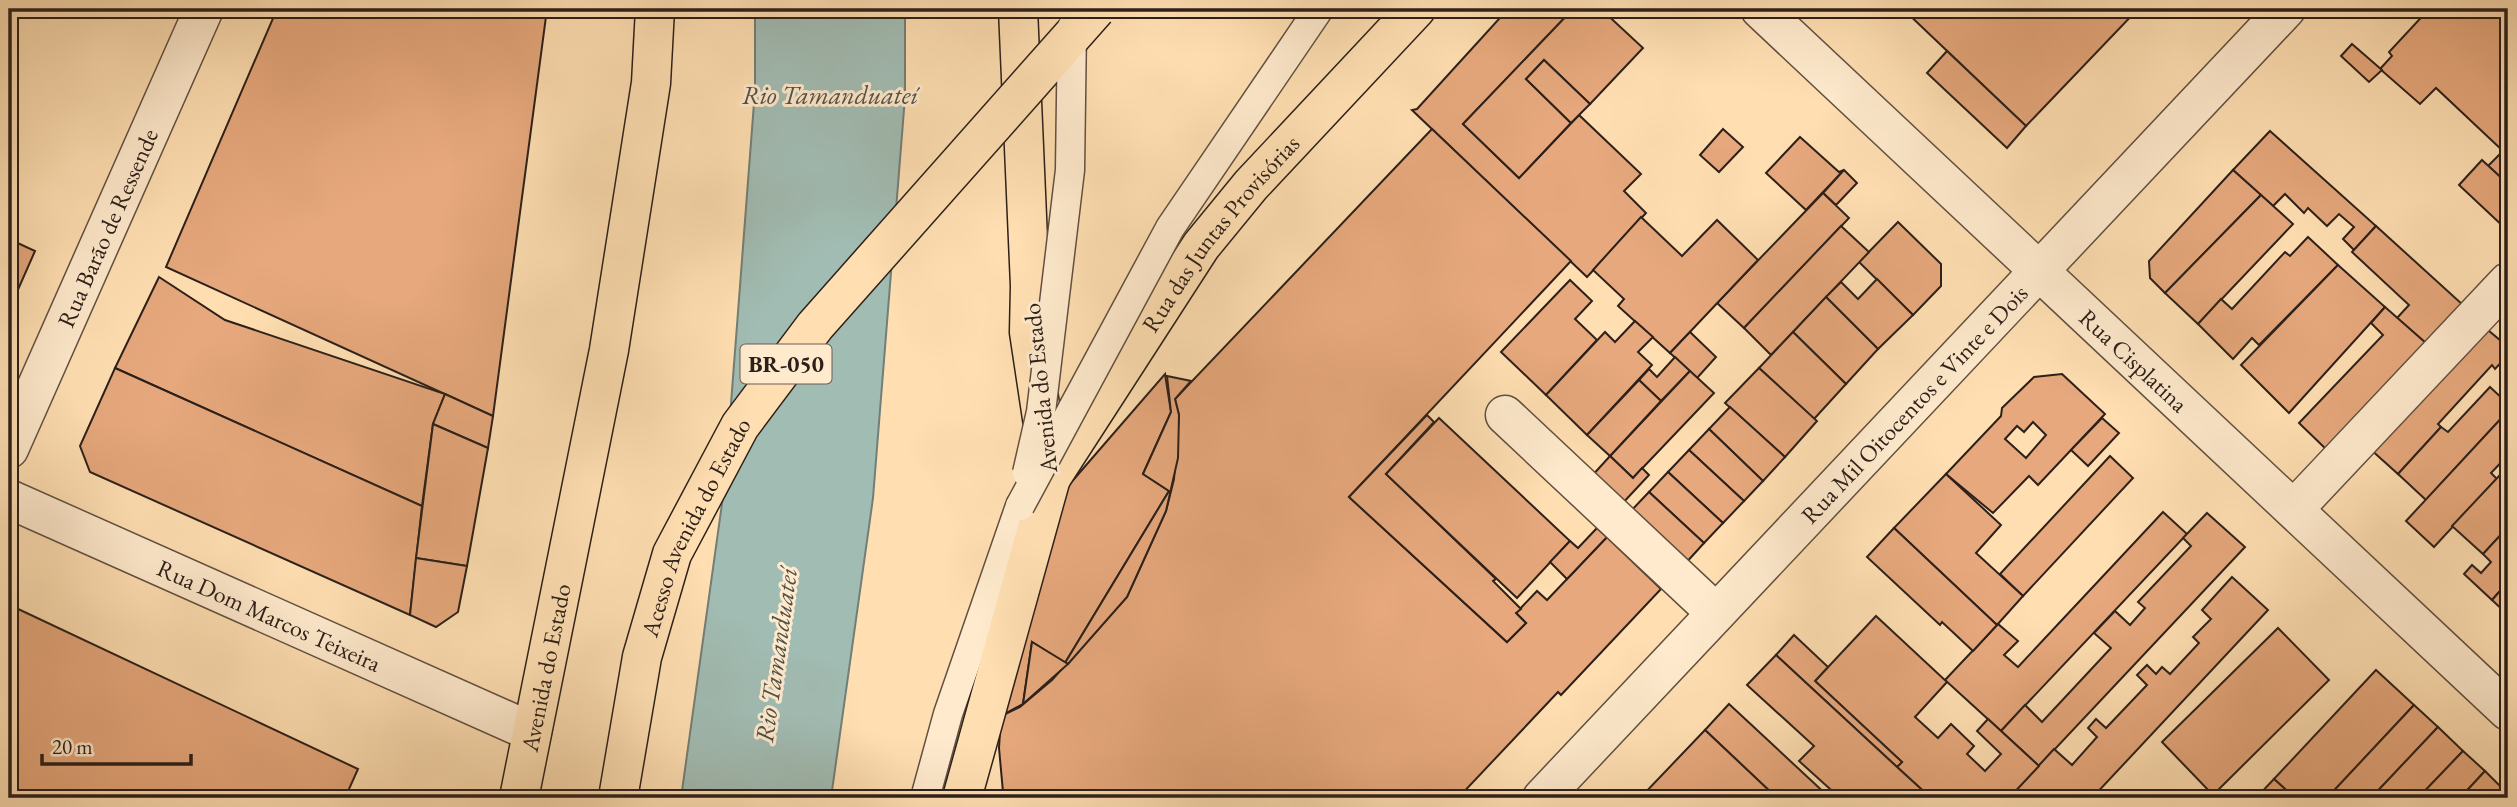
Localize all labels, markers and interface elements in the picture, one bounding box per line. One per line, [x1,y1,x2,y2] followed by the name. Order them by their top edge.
[742,78,921,112] water label: Rio Tamanduateí
[50,124,165,332] street label: Rua Barão de Ressende
[1134,128,1306,338] street label: Rua das Juntas Provisórias
[1794,278,2034,530] street label: Rua Mil Oitocentos e Vinte e Dois
[1016,301,1064,475] street label: Avenida do Estado
[2073,302,2195,419] street label: Rua Cisplatina
[740,344,832,384] road number: BR-050
[633,410,757,641] street label: Acesso Avenida do Estado
[153,552,386,678] street label: Rua Dom Marcos Teixeira
[747,563,805,745] water label: Rio Tamanduateí
[513,581,577,755] street label: Avenida do Estado
[42,723,191,767] scale bar
[52,733,93,760] text: 20 m

